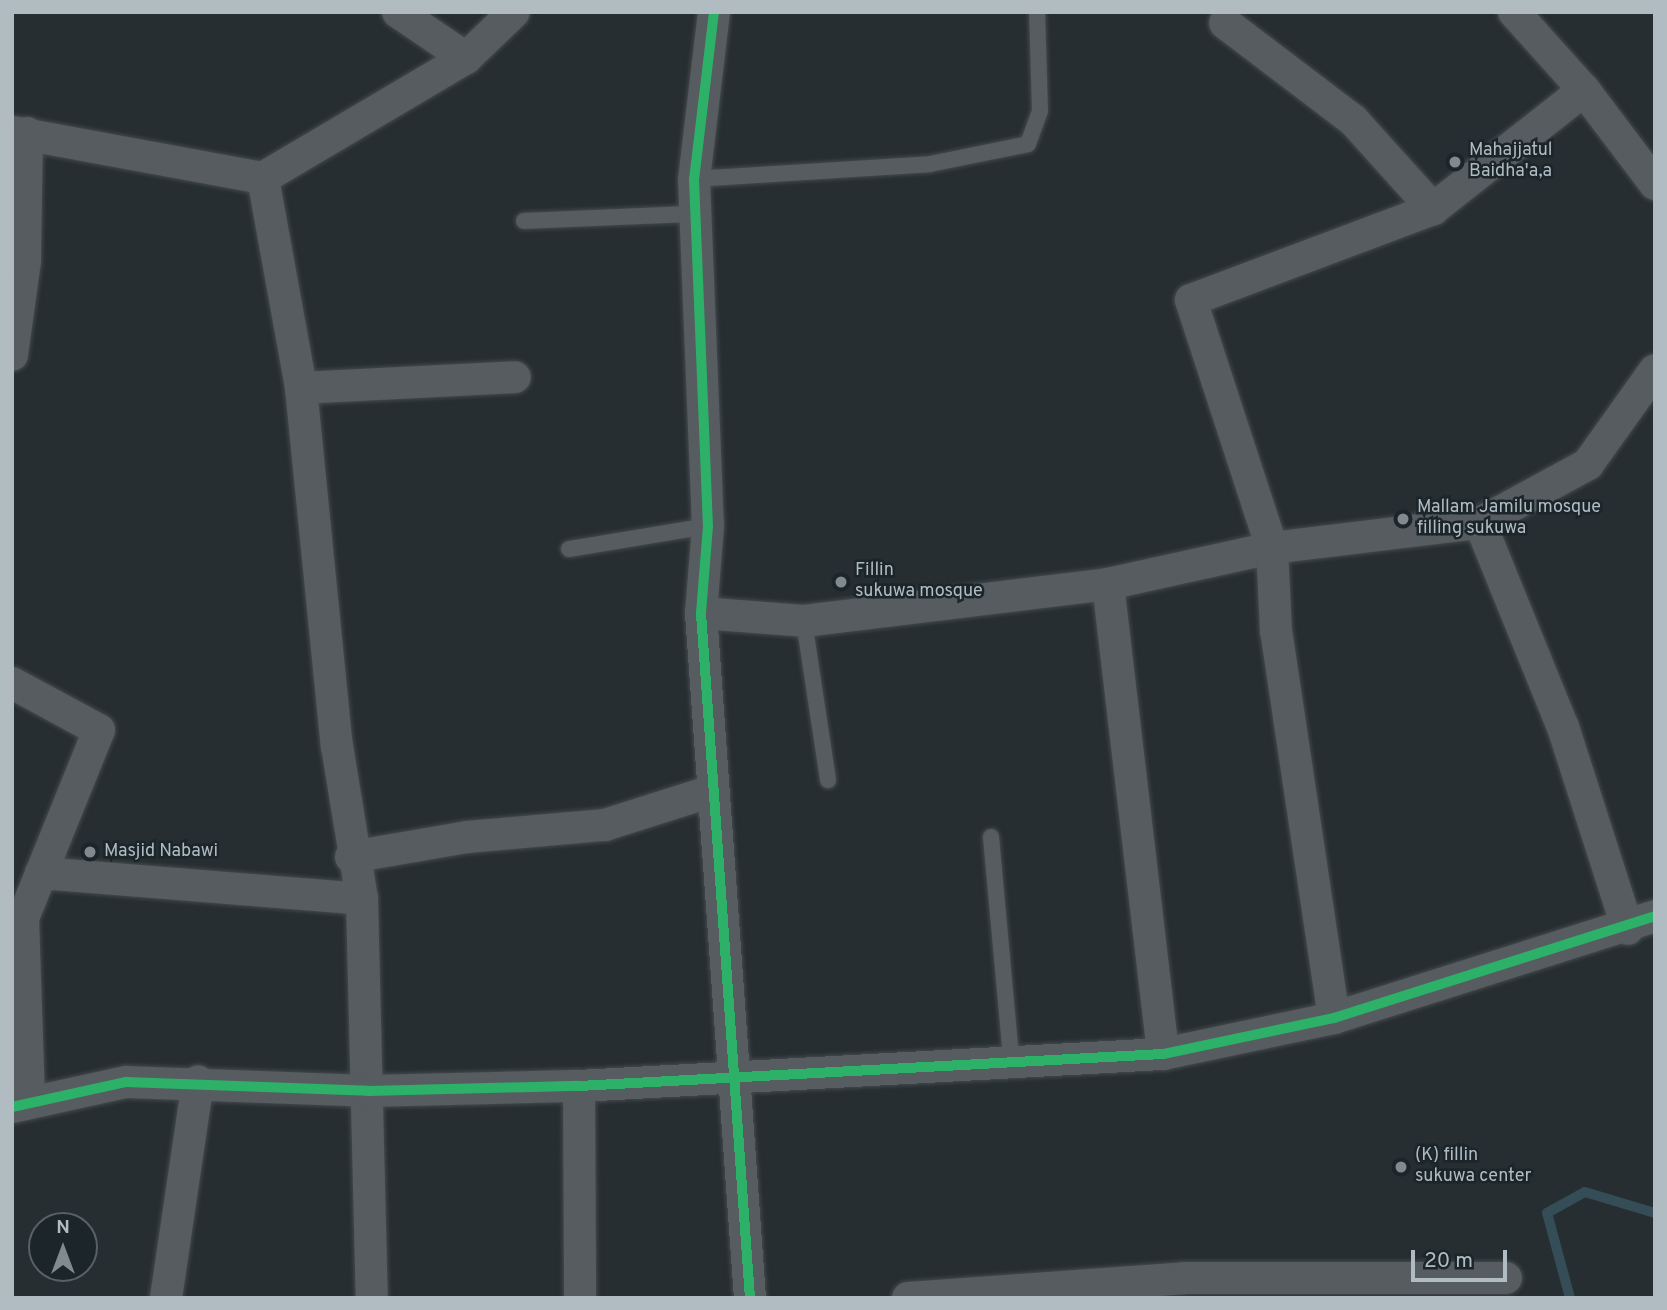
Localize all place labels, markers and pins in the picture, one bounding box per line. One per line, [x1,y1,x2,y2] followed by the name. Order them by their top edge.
[1469,141,1553,184] place label: Mahajjatul Baidha'a,a
[1447,154,1463,170] marker: Mahajjatul Baidha'a,a
[1417,498,1601,540] place label: Mallam Jamilu mosque filling sukuwa
[1395,511,1411,527] marker: Mallam Jamilu mosque filling sukuwa
[855,561,983,604] place label: Fillin sukuwa mosque
[833,574,849,590] marker: Fillin sukuwa mosque
[104,841,218,863] place label: Masjid Nabawi
[82,844,98,860] marker: Masjid Nabawi
[1415,1146,1532,1188] place label: (K) fillin sukuwa center
[1393,1159,1409,1175] marker: (K) fillin sukuwa center

